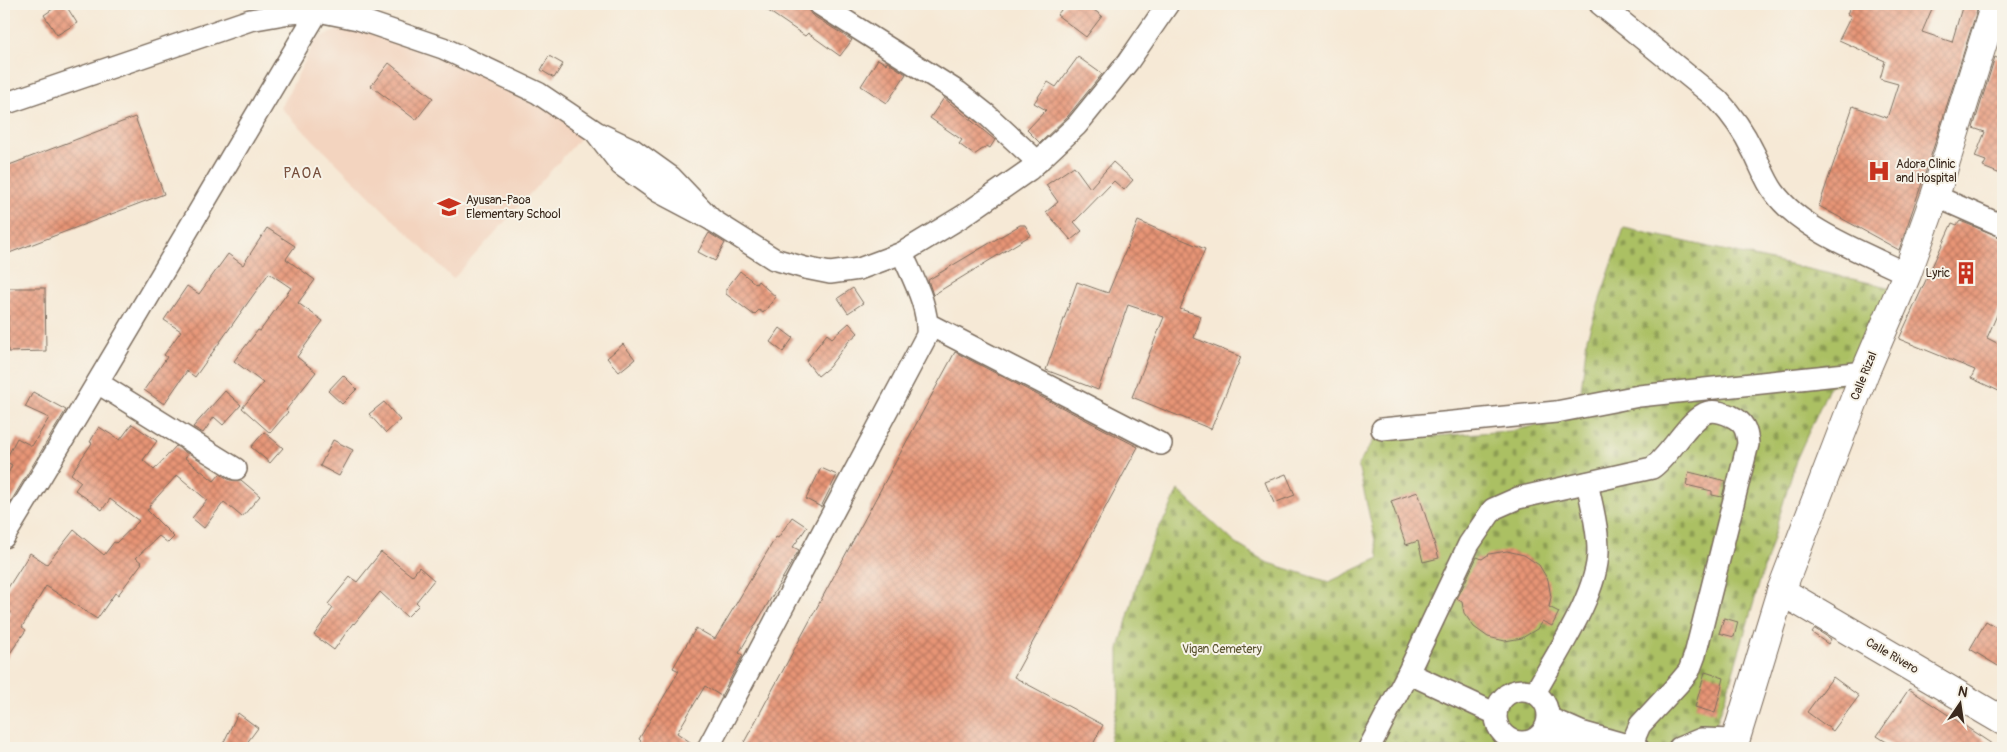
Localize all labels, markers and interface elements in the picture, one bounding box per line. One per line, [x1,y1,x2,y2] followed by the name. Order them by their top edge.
[1896,157,1957,186] place label: Adora Clinic and Hospital
[1866,158,1892,184] hospital icon: Adora Clinic and Hospital
[283,164,323,183] district label: PAOA
[466,193,561,222] place label: Ayusan-Paoa Elementary School
[436,194,462,220] school or university icon: Ayusan-Paoa Elementary School
[1953,260,1979,286] building icon: Lyric
[1926,266,1950,281] place label: Lyric
[1847,349,1881,402] street label: Calle Rizal
[1863,635,1922,677] street label: Calle Rivero
[1182,642,1262,657] park label: Vigan Cemetery
[1934,680,1984,730] north arrow
[1956,682,1969,701] text: N

